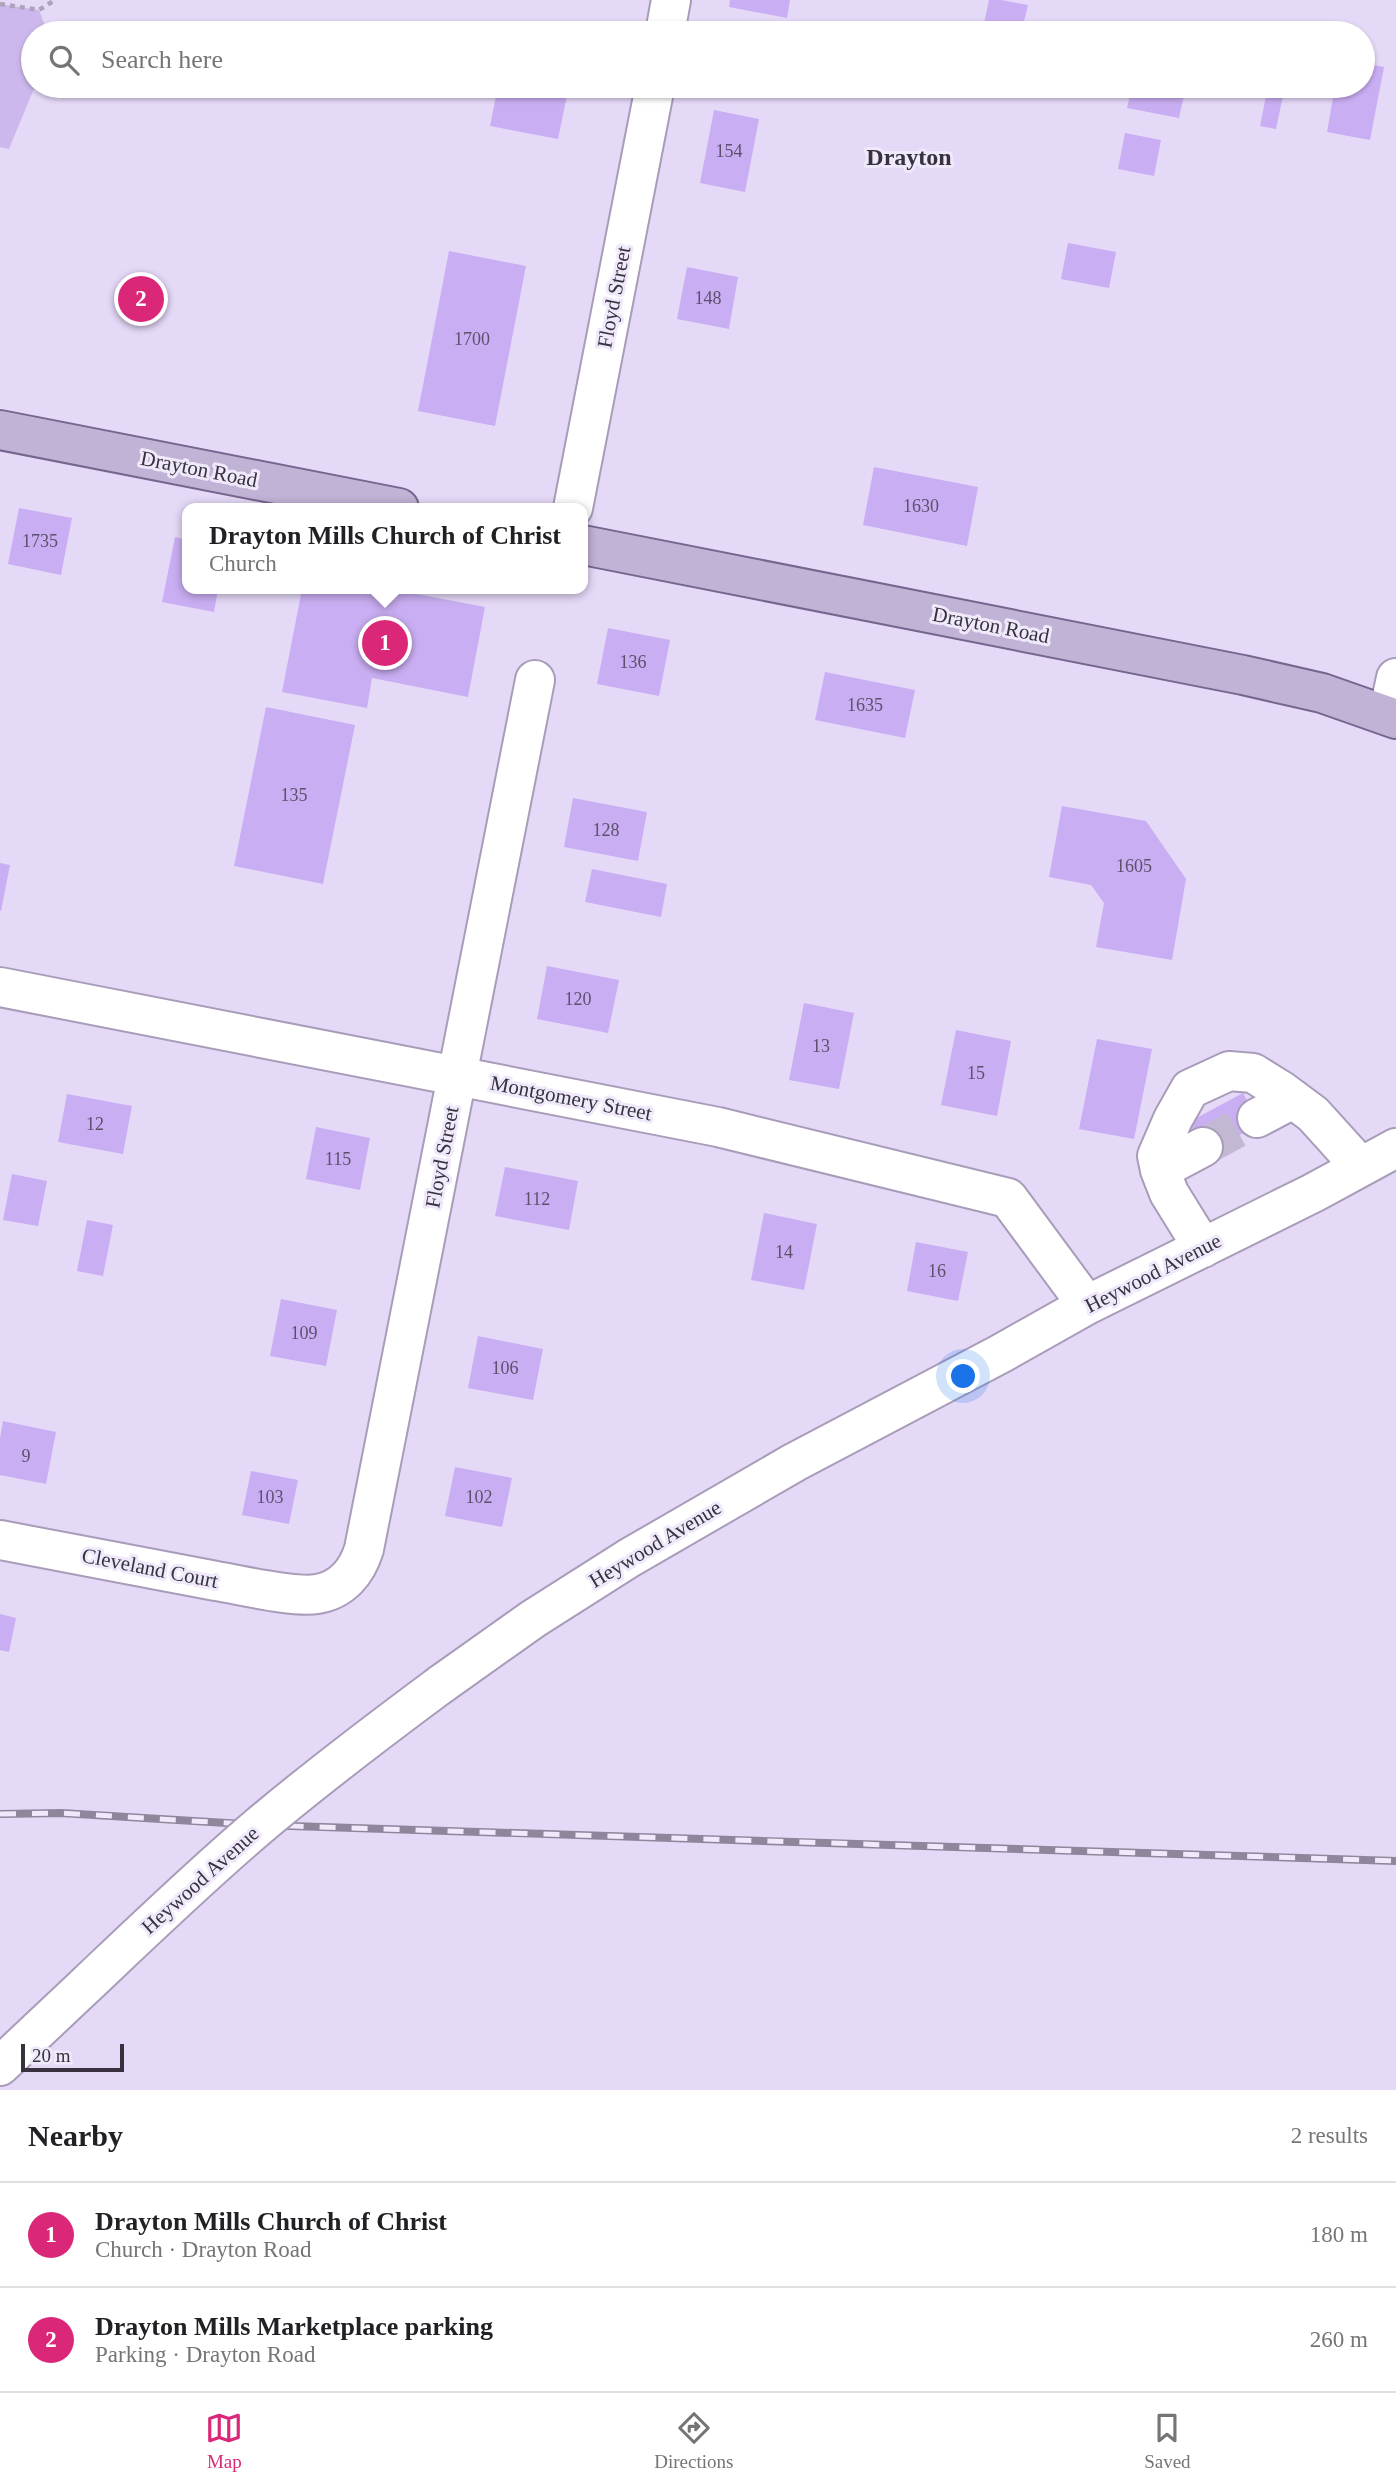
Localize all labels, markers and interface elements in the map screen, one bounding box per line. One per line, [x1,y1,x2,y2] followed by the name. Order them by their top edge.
[21,21,1375,98] search box
[45,41,83,79] icon: search
[101,45,223,74] text: Search here
[716,141,743,161] house number: 154
[866,144,952,170] district label: Drayton
[592,244,636,350] street label: Floyd Street
[118,273,164,325] pin: 2
[695,288,722,308] house number: 148
[454,329,490,349] house number: 1700
[139,446,260,492] street label: Drayton Road
[903,496,939,516] house number: 1630
[182,503,588,594] popup
[209,521,561,550] text: Drayton Mills Church of Christ
[22,531,58,551] house number: 1735
[209,551,277,576] text: Church
[931,602,1052,648] street label: Drayton Road
[362,617,408,669] pin: 1
[620,652,647,672] house number: 136
[847,695,883,715] house number: 1635
[281,785,308,805] house number: 135
[593,820,620,840] house number: 128
[1116,856,1152,876] house number: 1605
[565,989,592,1009] house number: 120
[812,1036,830,1056] house number: 13
[967,1063,985,1083] house number: 15
[488,1071,654,1125] street label: Montgomery Street
[420,1104,464,1210] street label: Floyd Street
[86,1114,104,1134] house number: 12
[325,1149,351,1169] house number: 115
[524,1189,550,1209] house number: 112
[1081,1228,1225,1318] street label: Heywood Avenue
[775,1242,793,1262] house number: 14
[928,1261,946,1281] house number: 16
[291,1323,318,1343] house number: 109
[492,1358,519,1378] house number: 106
[946,1359,980,1393] your location
[22,1446,31,1466] house number: 9
[257,1487,284,1507] house number: 103
[466,1487,493,1507] house number: 102
[585,1495,725,1593] street label: Heywood Avenue
[80,1543,220,1593] street label: Cleveland Court
[136,1821,264,1939] street label: Heywood Avenue
[21,2041,124,2073] scale bar
[32,2045,71,2066] text: 20 m
[28,2119,123,2152] text: Nearby
[1291,2123,1368,2148] text: 2 results
[95,2207,447,2236] text: Drayton Mills Church of Christ
[45,2222,57,2247] text: 1
[1310,2222,1368,2247] text: 180 m
[95,2237,312,2262] text: Church · Drayton Road
[95,2312,493,2341] text: Drayton Mills Marketplace parking
[45,2327,57,2352] text: 2
[1310,2327,1368,2352] text: 260 m
[95,2342,315,2367] text: Parking · Drayton Road
[205,2409,243,2473] tab: Map
[654,2409,733,2473] tab: Directions
[1144,2409,1191,2473] tab: Saved

